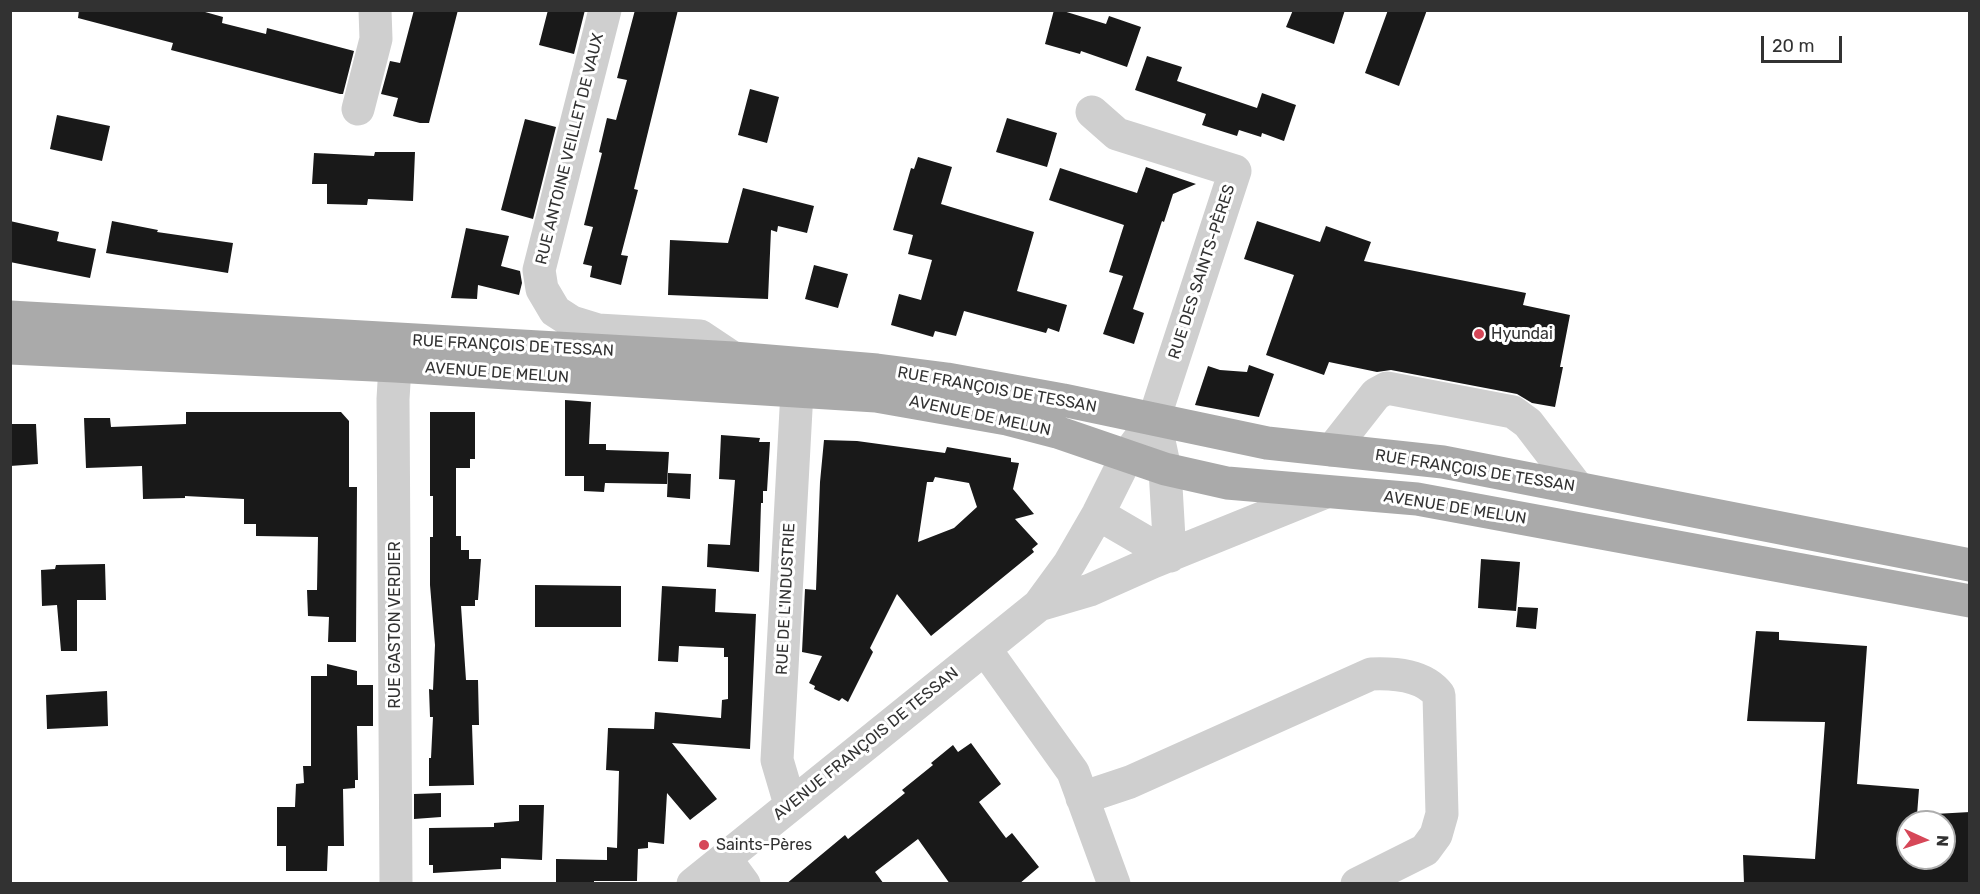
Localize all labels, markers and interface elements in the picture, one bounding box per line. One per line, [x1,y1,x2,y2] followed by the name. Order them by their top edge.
[1764,24,1845,62] scale bar
[532,31,608,267] street label: RUE ANTOINE VEILLET DE VAUX
[1772,35,1814,57] text: 20 m
[1165,182,1239,362] street label: RUE DES SAINTS-PÈRES
[1491,324,1553,344] place label: Hyundai
[1472,327,1486,341] marker: Hyundai
[412,331,614,361] street label: RUE FRANÇOIS DE TESSAN
[424,358,570,388] street label: AVENUE DE MELUN
[896,363,1098,417] street label: RUE FRANÇOIS DE TESSAN
[907,392,1053,440] street label: AVENUE DE MELUN
[1374,446,1576,496] street label: RUE FRANÇOIS DE TESSAN
[1382,487,1528,529] street label: AVENUE DE MELUN
[772,523,800,675] street label: RUE DE L'INDUSTRIE
[385,541,405,709] street label: RUE GASTON VERDIER
[770,663,962,825] street label: AVENUE FRANÇOIS DE TESSAN
[1896,810,1956,870] north arrow
[716,835,812,855] place label: Saints-Pères
[1933,835,1952,847] text: N
[697,838,711,852] marker: Saints-Pères

